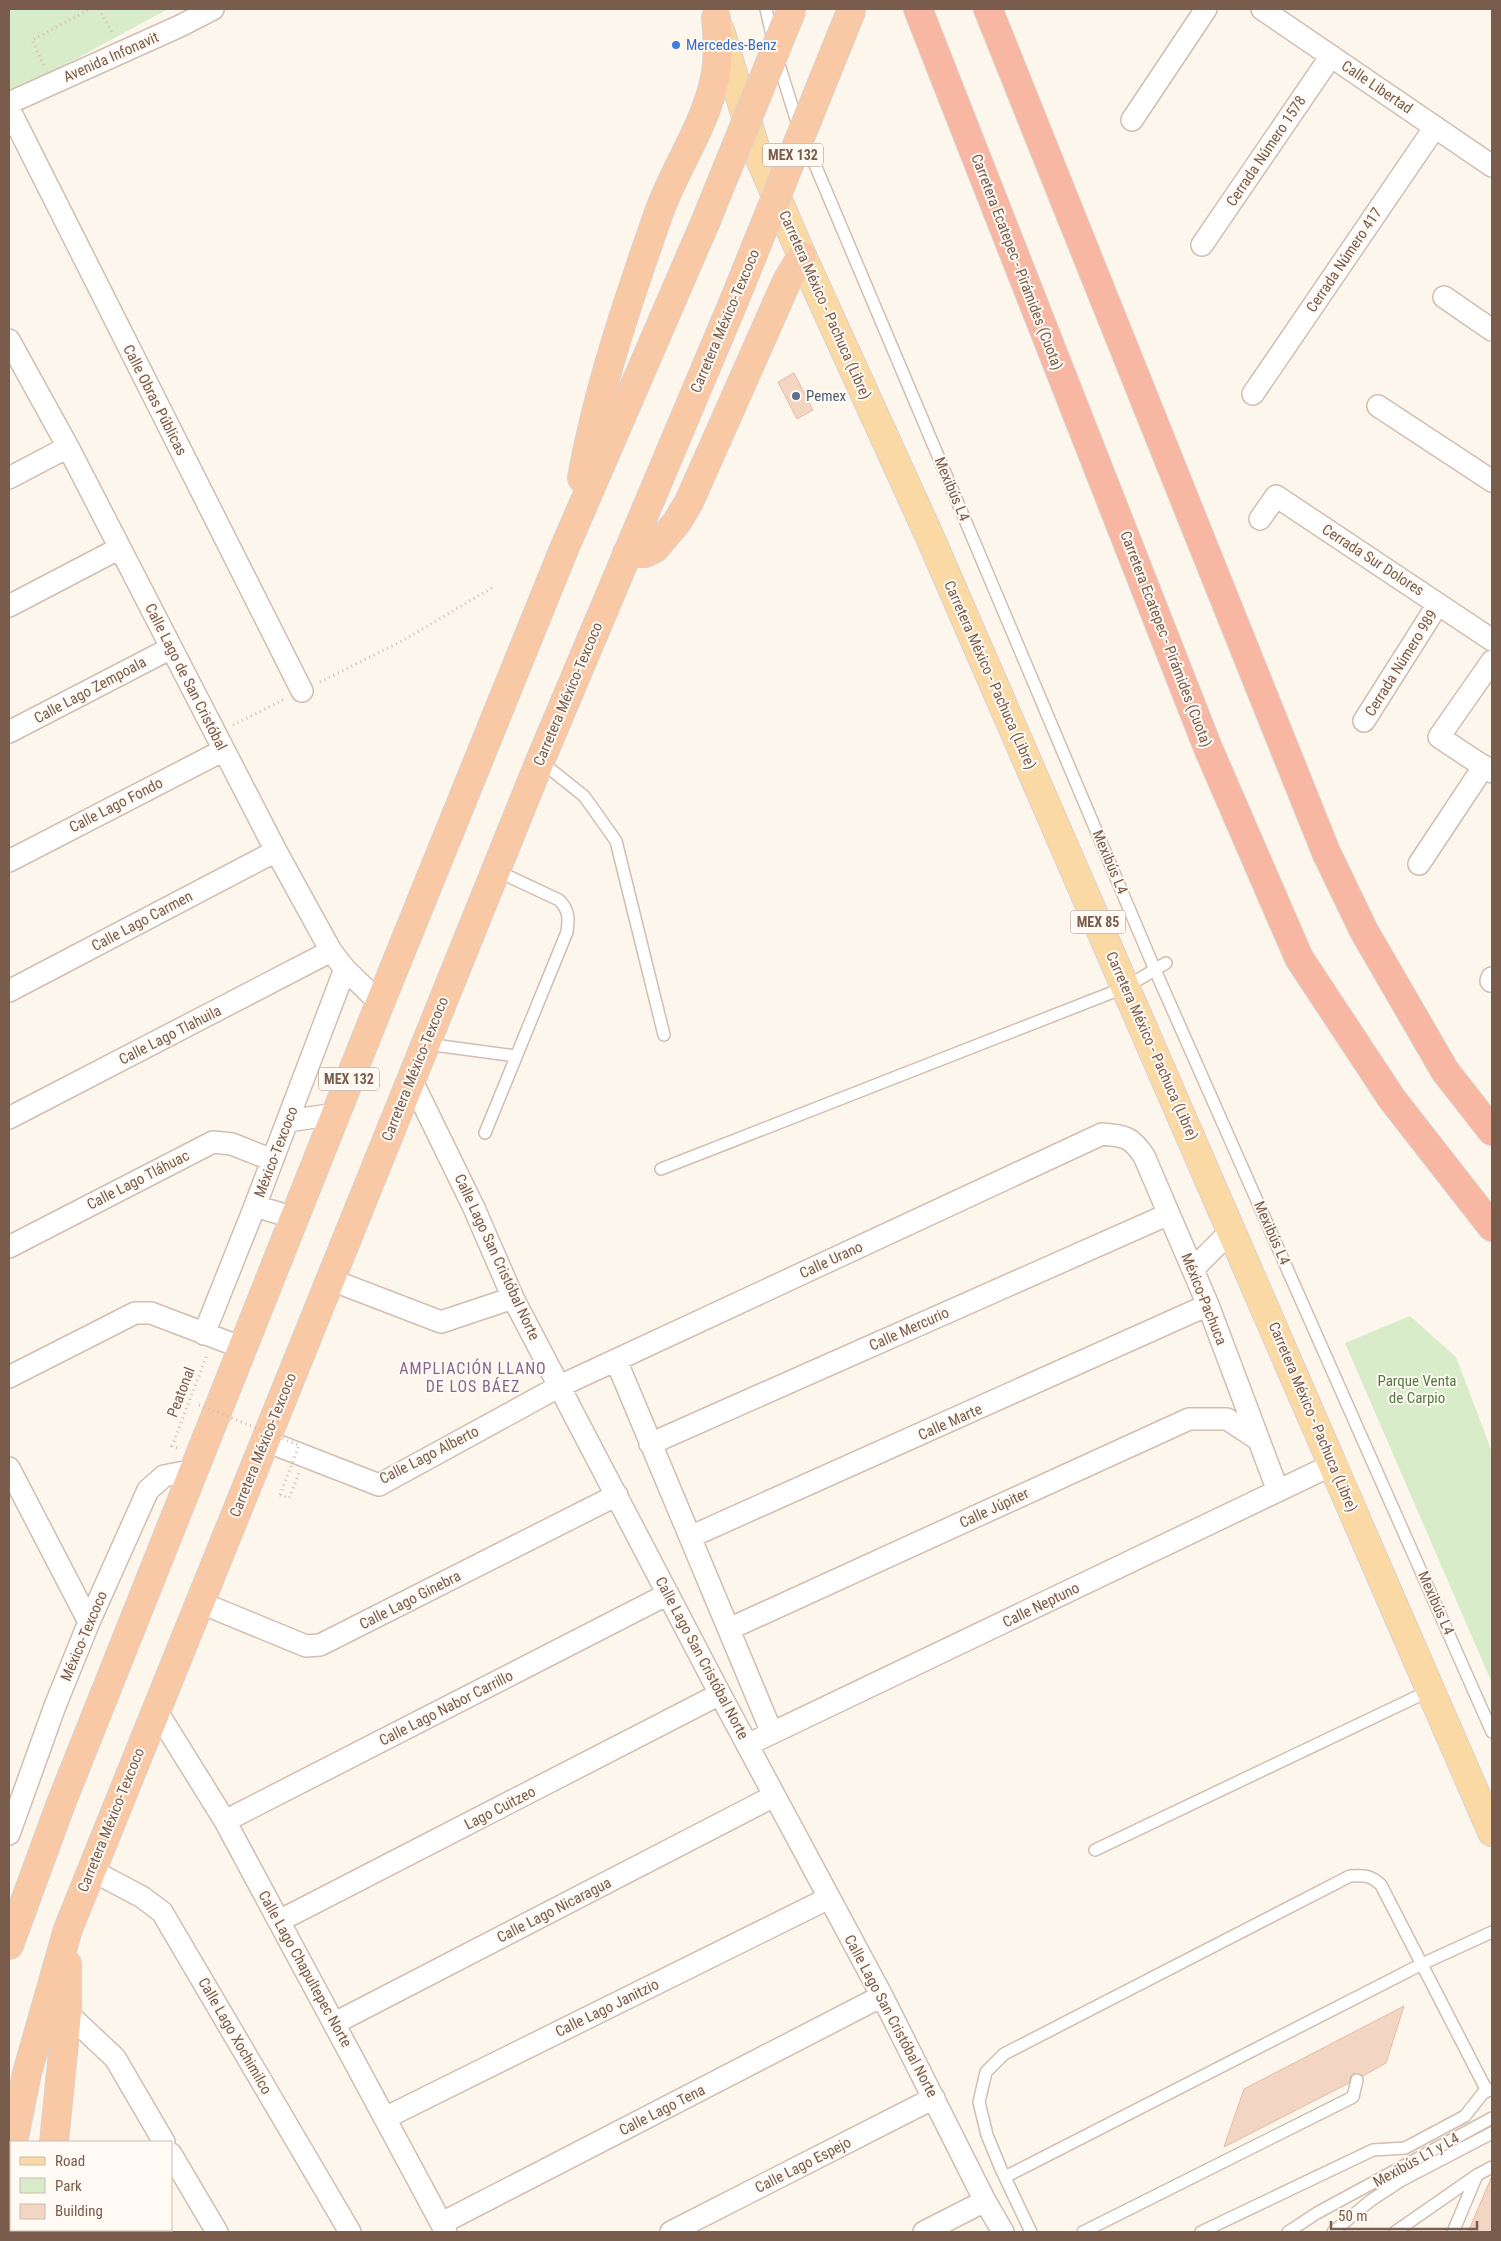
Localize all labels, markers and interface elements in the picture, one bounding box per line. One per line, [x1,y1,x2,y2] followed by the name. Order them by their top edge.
[61,28,161,86] street label: Avenida Infonavit
[686,36,777,54] place label: Mercedes-Benz
[670,39,682,51] marker: Mercedes-Benz
[1338,57,1416,117] street label: Calle Libertad
[1222,92,1310,210] street label: Cerrada Número 1578
[763,144,823,166] road number: MEX 132
[967,151,1067,373] street label: Carretera Ecatepec - Pirámides (Cuota)
[1302,204,1386,316] street label: Cerrada Número 417
[775,208,875,402] street label: Carretera México - Pachuca (Libre)
[687,247,763,395] street label: Carretera México-Texcoco
[119,342,191,459] street label: Calle Obras Públicas
[806,387,847,405] place label: Pemex
[790,390,802,402] marker: Pemex
[930,454,974,524] street label: Mexibús L4
[1319,520,1428,600] street label: Cerrada Sur Dolores
[1116,528,1216,750] street label: Carretera Ecatepec - Pirámides (Cuota)
[940,578,1040,772] street label: Carretera México - Pachuca (Libre)
[141,601,231,753] street label: Calle Lago de San Cristóbal
[1361,606,1441,720] street label: Cerrada Número 989
[530,620,606,768] street label: Carretera México-Texcoco
[31,653,149,727] street label: Calle Lago Zempoala
[66,774,166,836] street label: Calle Lago Fondo
[1088,827,1132,897] street label: Mexibús L4
[89,887,195,955] street label: Calle Lago Carmen
[1070,910,1126,934] road number: MEX 85
[1102,949,1202,1143] street label: Carretera México - Pachuca (Libre)
[378,994,452,1144] street label: Carretera México-Texcoco
[116,1001,224,1069] street label: Calle Lago Tlahuila
[319,1068,379,1090] road number: MEX 132
[250,1104,302,1200] street label: México-Texcoco
[84,1146,192,1214] street label: Calle Lago Tláhuac
[451,1171,543,1343] street label: Calle Lago San Cristóbal Norte
[1250,1198,1294,1268] street label: Mexibús L4
[797,1238,865,1282] street label: Calle Urano
[1177,1250,1231,1348] street label: México-Pachuca
[866,1303,952,1355] street label: Calle Mercurio
[1265,1319,1361,1515] street label: Carretera México - Pachuca (Libre)
[399,1358,547,1396] district label: AMPLIACIÓN LLANO DE LOS BÁEZ
[163,1364,199,1420] street label: Peatonal
[226,1370,300,1520] street label: Carretera México-Texcoco
[1377,1372,1457,1407] park label: Parque Venta de Carpio
[915,1400,985,1444] street label: Calle Marte
[376,1422,482,1488] street label: Calle Lago Alberto
[956,1484,1032,1532] street label: Calle Júpiter
[356,1567,464,1633] street label: Calle Lago Ginebra
[1414,1568,1458,1638] street label: Mexibús L4
[651,1574,753,1742] street label: Calle Lago San Cristóbal Norte
[1000,1579,1082,1631] street label: Calle Neptuno
[57,1588,111,1684] street label: México-Texcoco
[376,1666,516,1750] street label: Calle Lago Nabor Carrillo
[74,1745,148,1895] street label: Carretera México-Texcoco
[461,1782,539,1834] street label: Lago Cuitzeo
[494,1873,614,1947] street label: Calle Lago Nicaragua
[254,1888,356,2050] street label: Calle Lago Chapultepec Norte
[840,1932,942,2100] street label: Calle Lago San Cristóbal Norte
[194,1974,276,2098] street label: Calle Lago Xochimilco
[552,1975,662,2041] street label: Calle Lago Janitzio
[616,2081,708,2139] street label: Calle Lago Tena
[1370,2129,1462,2191] street label: Mexibús L1 y L4
[752,2133,854,2197] street label: Calle Lago Espejo
[10,2141,172,2231] legend
[55,2152,85,2170] text: Road
[55,2177,82,2195] text: Park
[1331,2198,1477,2230] scale bar
[55,2202,103,2220] text: Building
[1338,2207,1368,2225] text: 50 m

